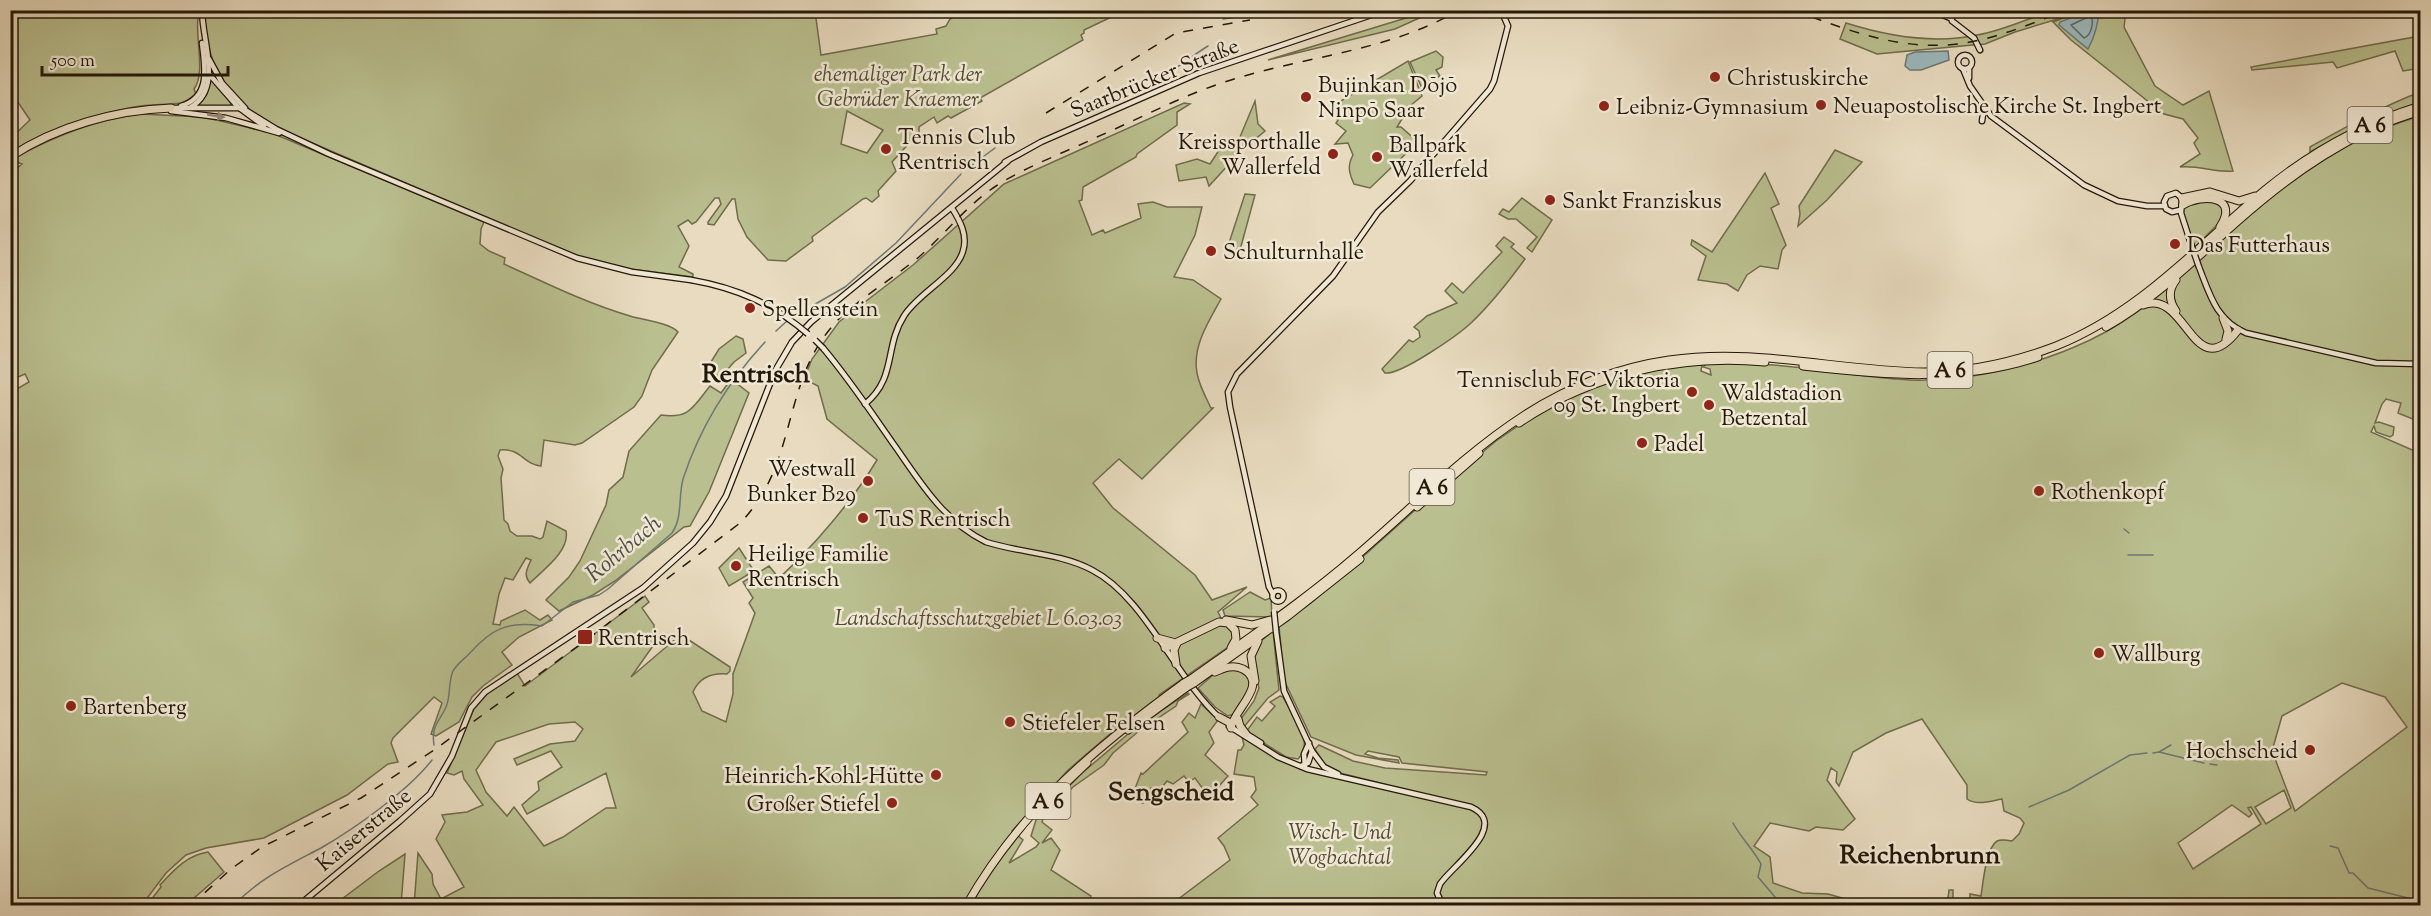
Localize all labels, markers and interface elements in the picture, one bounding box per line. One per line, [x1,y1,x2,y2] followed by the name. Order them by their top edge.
[1066,31,1244,128] street label: Saarbrücker Straße
[42,39,228,77] scale bar
[50,49,95,75] text: 500 m
[814,60,983,117] park label: ehemaliger Park der Gebrüder Kraemer
[1727,64,1869,96] place label: Christuskirche
[1708,70,1722,84] marker: Christuskirche
[1318,71,1457,128] place label: Bujinkan Dōjō Ninpō Saar
[1299,90,1313,104] marker: Bujinkan Dōjō Ninpō Saar
[1833,92,2162,124] place label: Neuapostolische Kirche St. Ingbert
[1616,93,1809,125] place label: Leibniz-Gymnasium
[1814,98,1828,112] marker: Neuapostolische Kirche St. Ingbert
[1597,99,1611,113] marker: Leibniz-Gymnasium
[2348,107,2392,143] road number: A 6
[207,112,226,121] one-way arrow
[898,123,1016,180] place label: Tennis Club Rentrisch
[1178,128,1321,185] place label: Kreissporthalle Wallerfeld
[1389,131,1488,188] place label: Ballpark Wallerfeld
[879,142,893,156] marker: Tennis Club Rentrisch
[1326,147,1340,161] marker: Kreissporthalle Wallerfeld
[1370,150,1384,164] marker: Ballpark Wallerfeld
[1562,187,1722,219] place label: Sankt Franziskus
[1543,193,1557,207] marker: Sankt Franziskus
[2187,231,2330,263] place label: Das Futterhaus
[2168,237,2182,251] marker: Das Futterhaus
[1223,238,1364,270] place label: Schulturnhalle
[1204,244,1218,258] marker: Schulturnhalle
[762,295,878,327] place label: Spellenstein
[743,301,757,315] marker: Spellenstein
[1928,352,1972,388] road number: A 6
[702,357,811,394] district label: Rentrisch
[1457,366,1680,423] place label: Tennisclub FC Viktoria 09 St. Ingbert
[1721,379,1842,436] place label: Waldstadion Betzental
[1685,385,1699,399] marker: Tennisclub FC Viktoria 09 St. Ingbert
[1702,398,1716,412] marker: Waldstadion Betzental
[1654,430,1704,462] place label: Padel
[1635,436,1649,450] marker: Padel
[747,455,856,512] place label: Westwall Bunker B29
[1410,469,1454,505] road number: A 6
[861,474,875,488] marker: Westwall Bunker B29
[2051,478,2166,510] place label: Rothenkopf
[2032,484,2046,498] marker: Rothenkopf
[875,505,1011,537] place label: TuS Rentrisch
[579,507,670,591] water label: Rohrbach
[856,511,870,525] marker: TuS Rentrisch
[748,540,889,597] place label: Heilige Familie Rentrisch
[729,559,743,573] marker: Heilige Familie Rentrisch
[834,604,1122,636] park label: Landschaftsschutzgebiet L 6.03.03
[598,624,690,656] place label: Rentrisch
[576,628,594,646] marker: Rentrisch
[2111,640,2201,672] place label: Wallburg
[2092,646,2106,660] marker: Wallburg
[83,693,187,725] place label: Bartenberg
[64,699,78,713] marker: Bartenberg
[1022,709,1165,741] place label: Stiefeler Felsen
[1003,715,1017,729] marker: Stiefeler Felsen
[2186,737,2298,769] place label: Hochscheid
[2303,743,2317,757] marker: Hochscheid
[724,762,924,794] place label: Heinrich-Kohl-Hütte
[929,768,943,782] marker: Heinrich-Kohl-Hütte
[1108,775,1234,812] district label: Sengscheid
[310,782,420,881] street label: Kaiserstraße
[1026,783,1070,819] road number: A 6
[746,790,880,822] place label: Großer Stiefel
[885,796,899,810] marker: Großer Stiefel
[1288,818,1392,875] park label: Wisch- Und Wogbachtal
[1840,838,2001,875] district label: Reichenbrunn

